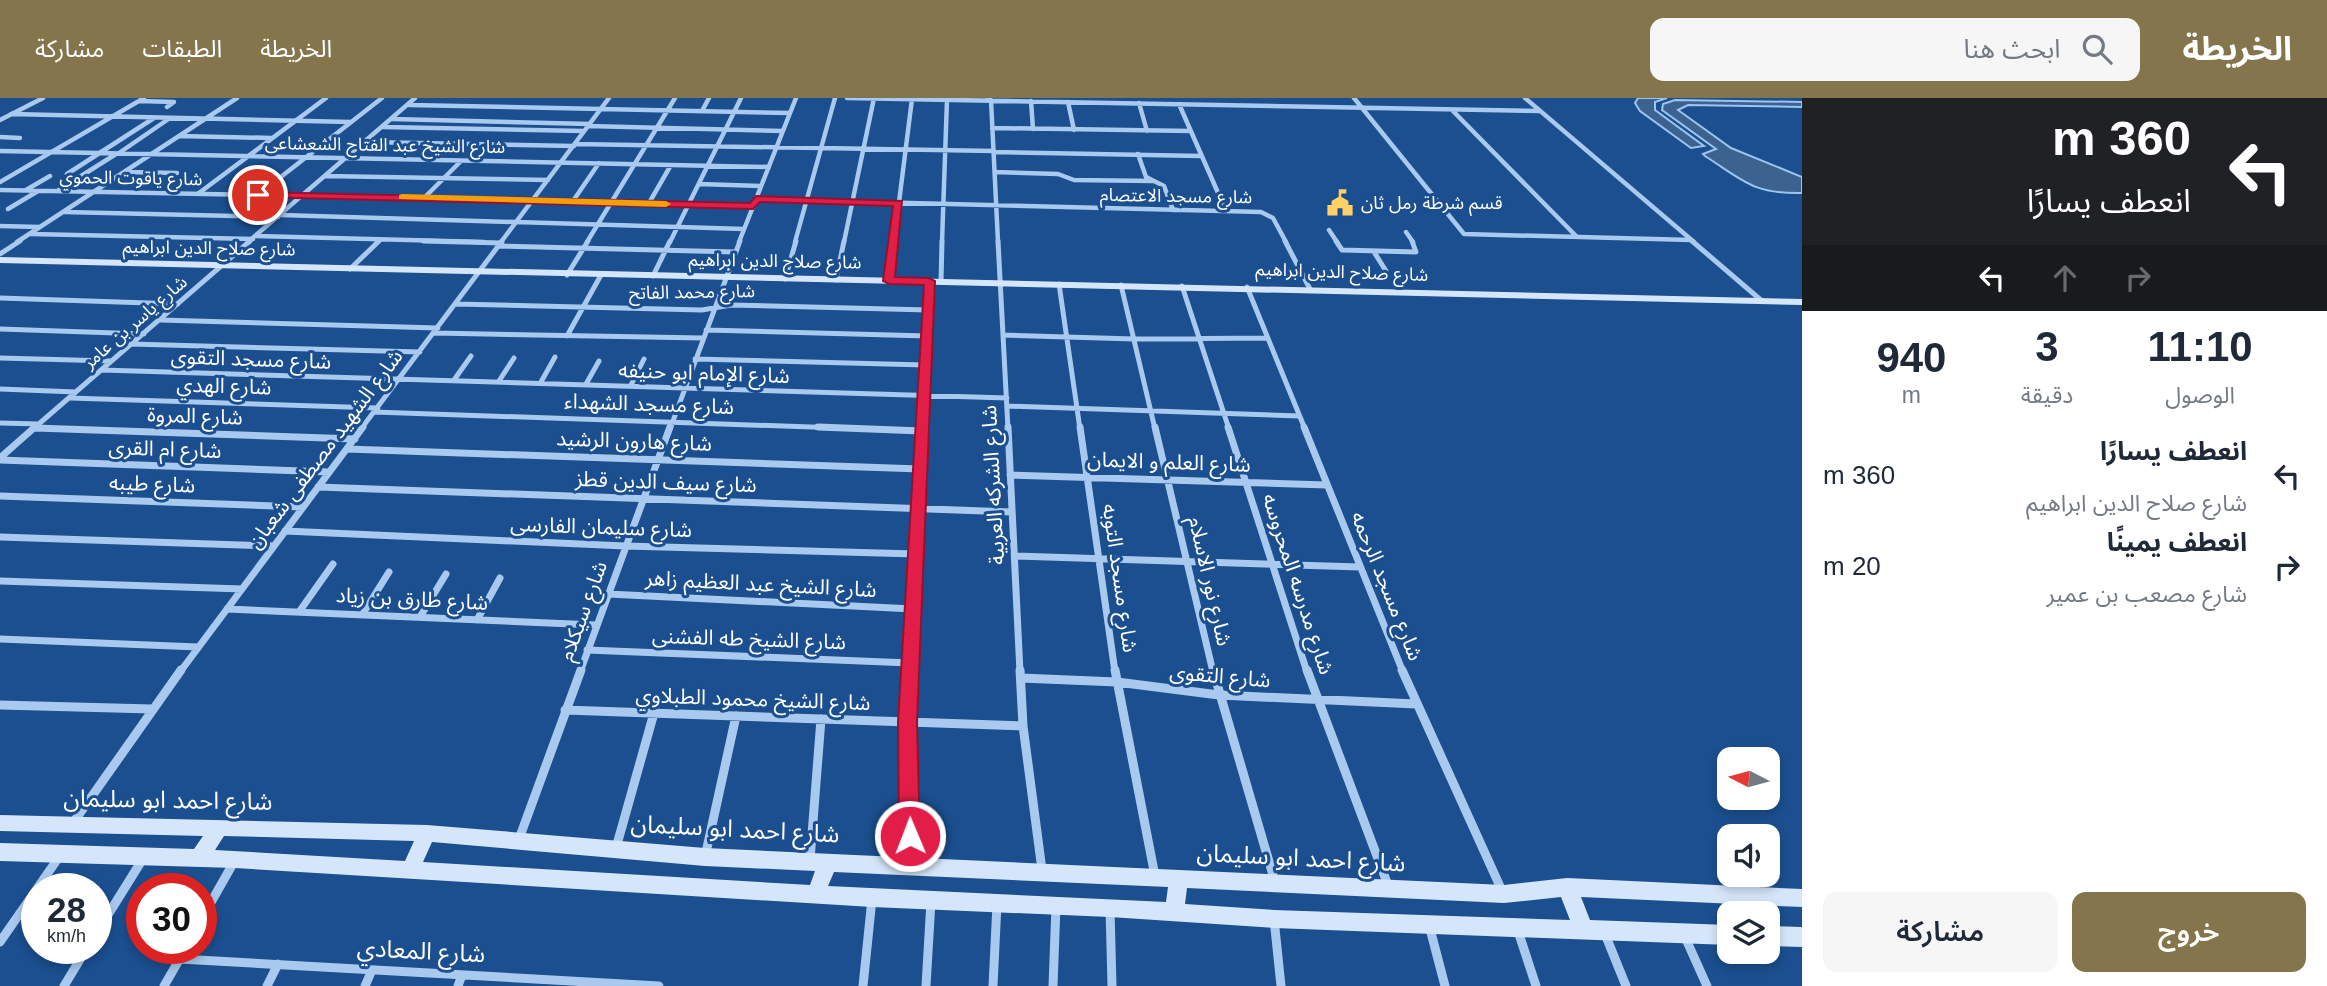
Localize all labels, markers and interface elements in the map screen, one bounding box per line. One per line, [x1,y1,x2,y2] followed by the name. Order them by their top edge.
[1650,18,2140,81] search box
[2078,30,2116,68] icon: search
[2182,30,2292,67] text: الخريطة
[1964,34,2060,64] text: ابحث هنا
[35,35,104,62] text: مشاركة
[142,35,222,62] text: الطبقات
[260,35,332,62] text: الخريطة
[2052,111,2191,165] text: 360 m
[2215,126,2306,217] icon: left
[265,133,505,161] street label: شارع الشيخ عبد الفتاح الشعشاعى
[228,165,288,225] pin
[59,167,203,193] street label: شارع ياقوت الحموي
[239,176,277,214] icon: arrive
[2027,183,2191,219] text: انعطف يسارًا
[1100,185,1252,211] street label: شارع مسجد الاعتصام
[1325,188,1355,218] public building icon: قسم شرطة رمل ثان
[1361,193,1503,216] place label: قسم شرطة رمل ثان
[122,236,296,264] street label: شارع صلاح الدين ابراهيم
[688,249,862,277] street label: شارع صلاح الدين ابراهيم
[1255,259,1429,289] street label: شارع صلاح الدين ابراهيم
[1973,259,2011,297] icon: left
[2046,259,2084,297] icon: ahead
[2119,259,2157,297] icon: right
[78,272,194,376] street label: شارع ياسر بن عامر
[629,281,755,307] street label: شارع محمد الفاتح
[2035,323,2059,370] text: 3
[2148,323,2253,370] text: 11:10
[1876,334,1946,381] text: 940
[170,344,332,377] street label: شارع مسجد التقوى
[242,345,410,555] street label: شارع الشهيد مصطفى شعبان
[618,358,790,392] street label: شارع الإمام ابو حنيفه
[176,372,272,404] street label: شارع الهدي
[1902,382,1921,408] text: m
[2021,382,2073,408] text: دقيقة
[2165,382,2235,408] text: الوصول
[564,389,734,422] street label: شارع مسجد الشهداء
[147,402,243,433] street label: شارع المروة
[977,404,1012,566] street label: شارع الشركه العربية
[556,426,712,459] street label: شارع هارون الرشيد
[108,435,222,467] street label: شارع ام القرى
[2100,436,2247,466] text: انعطف يسارًا
[1087,447,1251,480] street label: شارع العلم و الايمان
[2268,457,2306,495] icon: left
[1823,460,1895,490] text: 360 m
[574,467,757,500] street label: شارع سيف الدين قطز
[108,471,196,500] street label: شارع طيبه
[1255,490,1339,678] street label: شارع مدرسه المحروسه
[2026,490,2247,516] text: شارع صلاح الدين ابراهيم
[1095,502,1142,654] street label: شارع مسجد التوبه
[1343,508,1428,665] street label: شارع مسجد الرحمه
[510,512,692,545] street label: شارع سليمان الفارسى
[1180,514,1237,649] street label: شارع نور الاسلام
[2107,527,2247,557] text: انعطف يمينًا
[2268,548,2306,586] icon: right
[1823,551,1881,581] text: 20 m
[554,558,616,666] street label: شارع سيكلام
[644,566,877,605] street label: شارع الشيخ عبد العظيم زاهر
[2046,581,2247,607] text: شارع مصعب بن عمير
[335,583,489,618] street label: شارع طارق بن زياد
[652,624,846,657] street label: شارع الشيخ طه الفشنى
[1168,660,1272,695] street label: شارع التقوى
[635,683,871,719] street label: شارع الشيخ محمود الطبلاوي
[1717,747,1780,810] north arrow
[1717,747,1780,964] map controls
[63,784,273,819] street label: شارع احمد ابو سليمان
[873,799,947,873] position arrow
[630,810,840,851] street label: شارع احمد ابو سليمان
[1717,824,1780,887] button: sound
[1196,839,1406,880] street label: شارع احمد ابو سليمان
[126,873,217,964] speed limit sign: 30
[47,890,86,929] text: 28
[1823,892,2058,972] button: مشاركة
[2072,892,2306,972] button: خروج
[1717,901,1780,964] button: layers
[47,926,86,946] text: km/h
[356,934,486,973] street label: شارع المعادي

